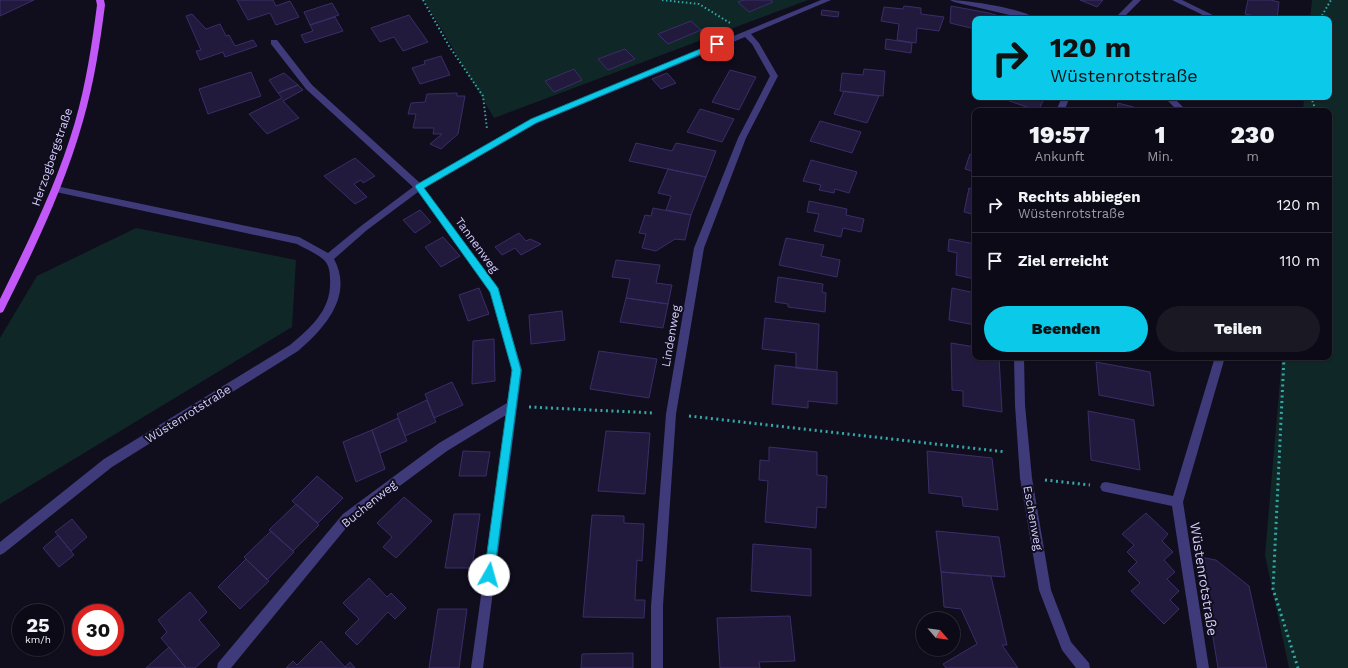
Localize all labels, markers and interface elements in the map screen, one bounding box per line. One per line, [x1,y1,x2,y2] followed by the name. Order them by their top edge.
[700,27,734,61] pin
[1050,31,1131,64] text: 120 m
[984,32,1036,84] icon: right
[706,33,728,55] icon: arrive
[1050,65,1198,86] text: Wüstenrotstraße
[29,106,75,208] street label: Herzogbergstraße
[1029,121,1090,149] text: 19:57
[1155,121,1166,149] text: 1
[1230,121,1275,149] text: 230
[1035,149,1085,164] text: Ankunft
[1147,149,1173,164] text: Min.
[1246,149,1259,164] text: m
[1018,188,1140,206] text: Rechts abbiegen
[984,194,1006,216] icon: right
[1277,196,1320,214] text: 120 m
[1018,206,1125,221] text: Wüstenrotstraße
[452,215,502,276] street label: Tannenweg
[984,250,1006,272] icon: arrive
[1018,252,1108,270] text: Ziel erreicht
[1280,252,1320,270] text: 110 m
[659,303,683,368] street label: Lindenweg
[984,306,1148,352] button: Beenden
[1156,306,1320,352] button: Teilen
[143,382,234,446] street label: Wüstenrotstraße
[339,477,400,530] street label: Buchenweg
[1020,485,1046,552] street label: Eschenweg
[1187,521,1221,637] street label: Wüstenrotstraße
[468,554,510,596] position arrow
[72,604,124,656] speed limit sign: 30
[916,612,960,656] north arrow
[916,612,960,656] map controls
[26,613,50,637] text: 25
[25,634,51,645] text: km/h

